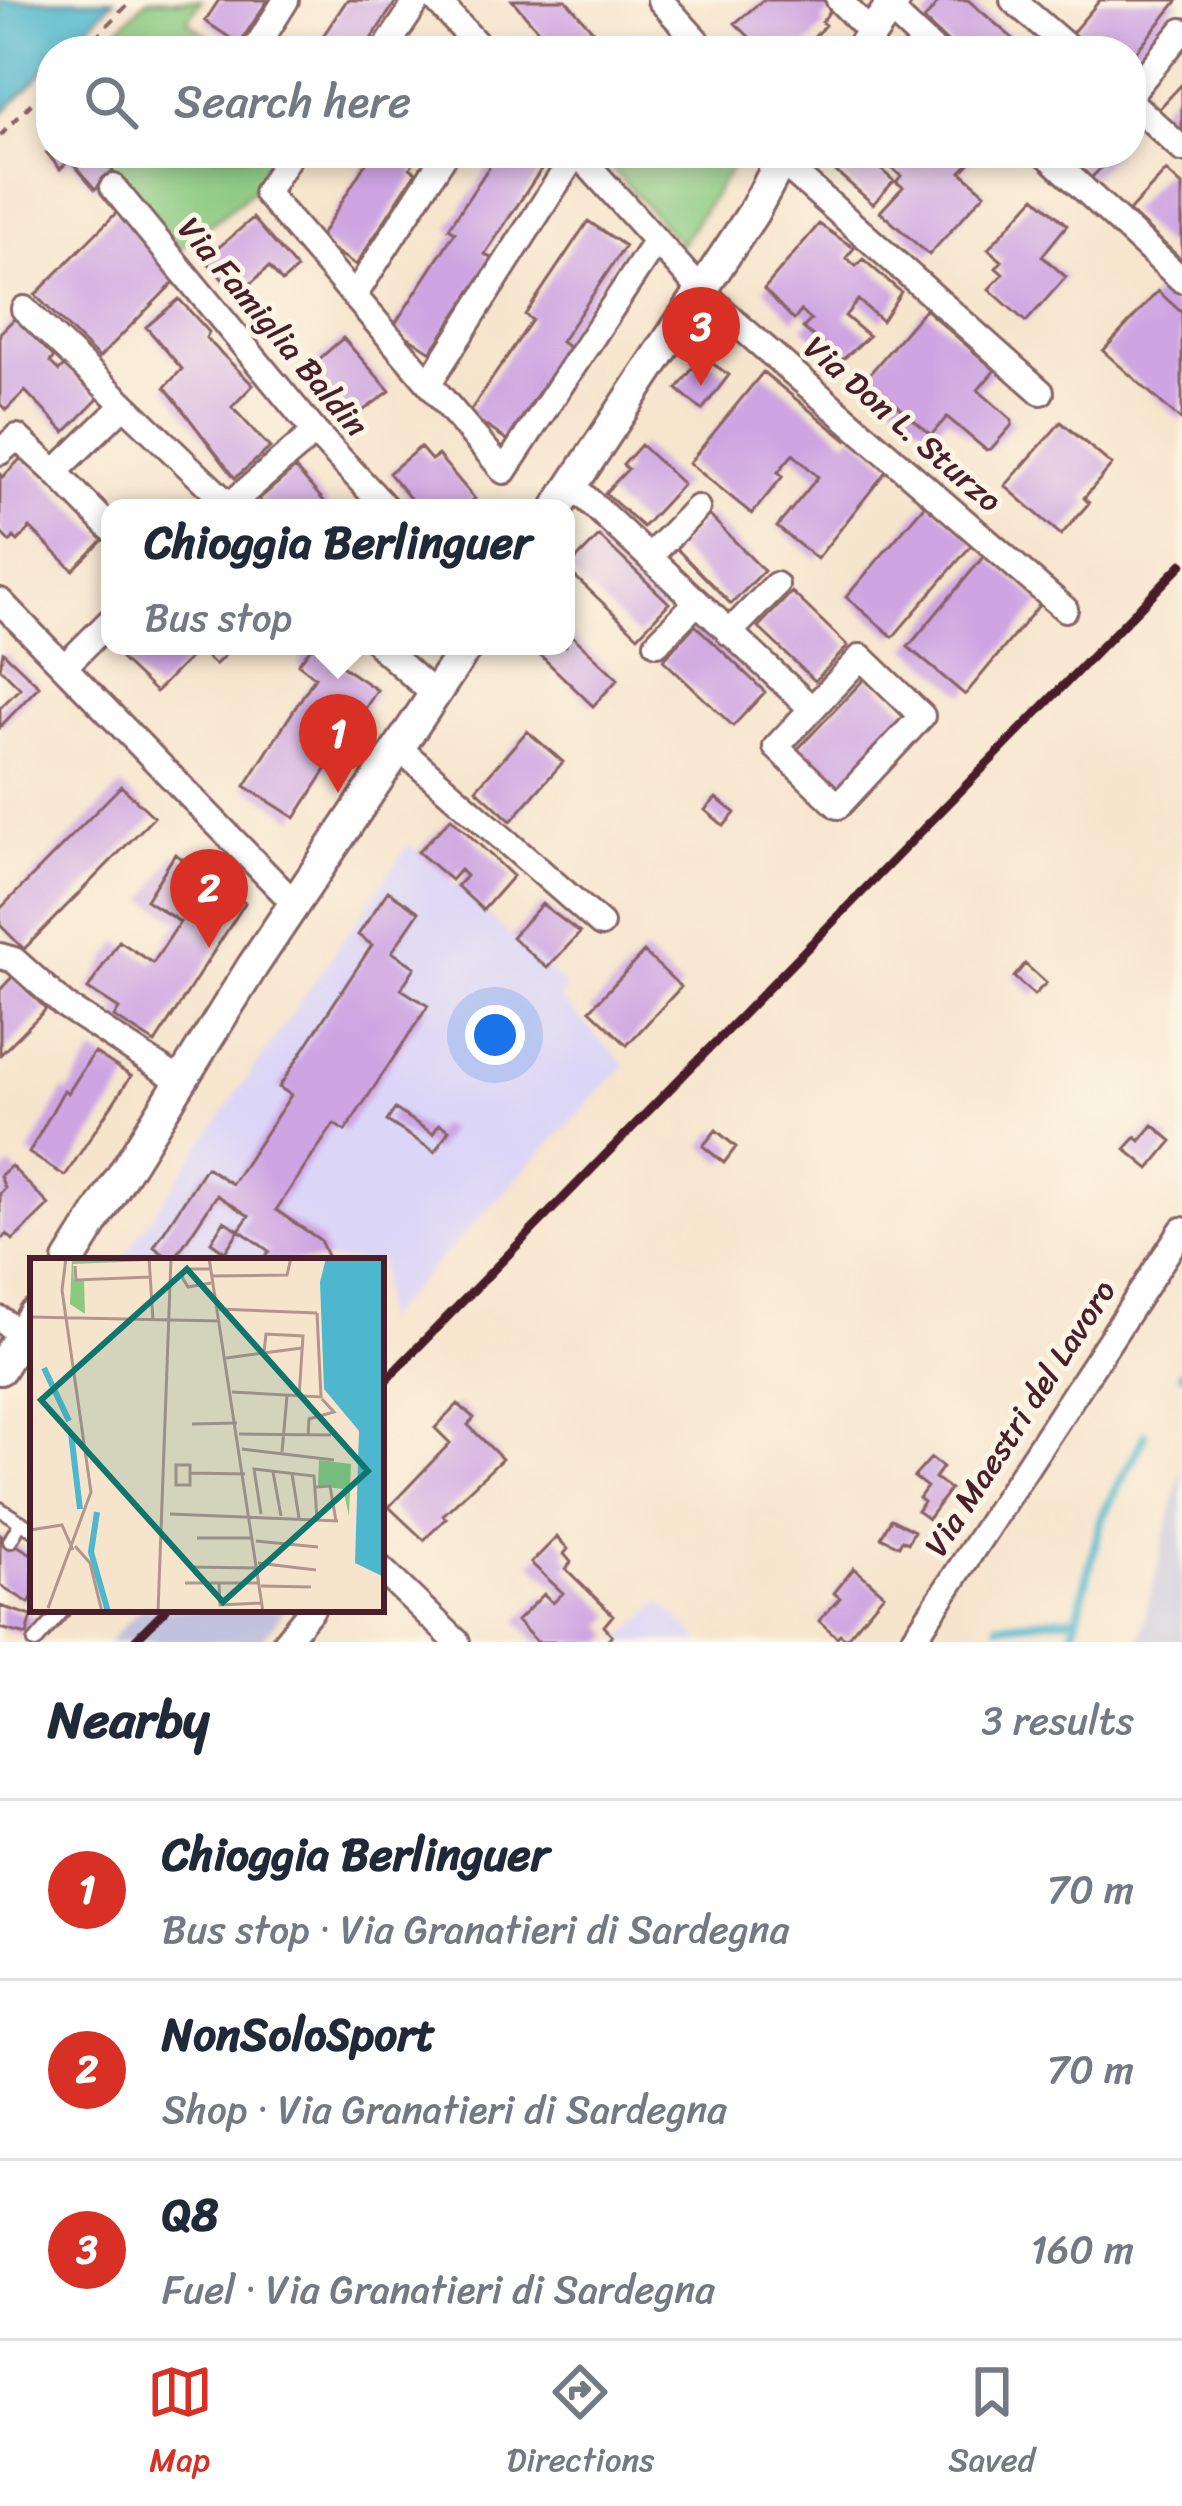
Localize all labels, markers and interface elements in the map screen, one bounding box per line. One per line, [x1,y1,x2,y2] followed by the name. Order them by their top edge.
[36,36,1146,168] search box
[174,62,411,142] text: Search here
[78,69,144,135] icon: search
[163,203,383,451] street label: Via Famiglia Baldin
[662,287,740,386] pin: 3
[790,320,1016,528] street label: Via Don L. Sturzo
[101,499,575,655] popup
[144,503,532,583] text: Chioggia Berlinguer
[144,583,292,652] text: Bus stop
[299,694,377,793] pin: 1
[170,849,248,948] pin: 2
[465,1005,525,1065] your location
[30,1258,384,1612] inset map
[908,1267,1132,1569] street label: Via Maestri del Lavoro
[48,1675,209,1765] text: Nearby
[981,1686,1134,1755] text: 3 results
[162,1815,549,1895] text: Chioggia Berlinguer
[79,1855,95,1924] text: 1
[1047,1855,1134,1924] text: 70 m
[162,1895,789,1964] text: Bus stop · Via Granatieri di Sardegna
[162,1995,435,2075] text: NonSoloSport
[76,2035,98,2104] text: 2
[1047,2035,1134,2104] text: 70 m
[162,2075,727,2144] text: Shop · Via Granatieri di Sardegna
[162,2175,218,2255] text: Q8
[76,2215,98,2284] text: 3
[1030,2215,1134,2284] text: 160 m
[162,2255,715,2324] text: Fuel · Via Granatieri di Sardegna
[147,2359,213,2489] tab: Map
[507,2359,654,2489] tab: Directions
[948,2359,1035,2489] tab: Saved

